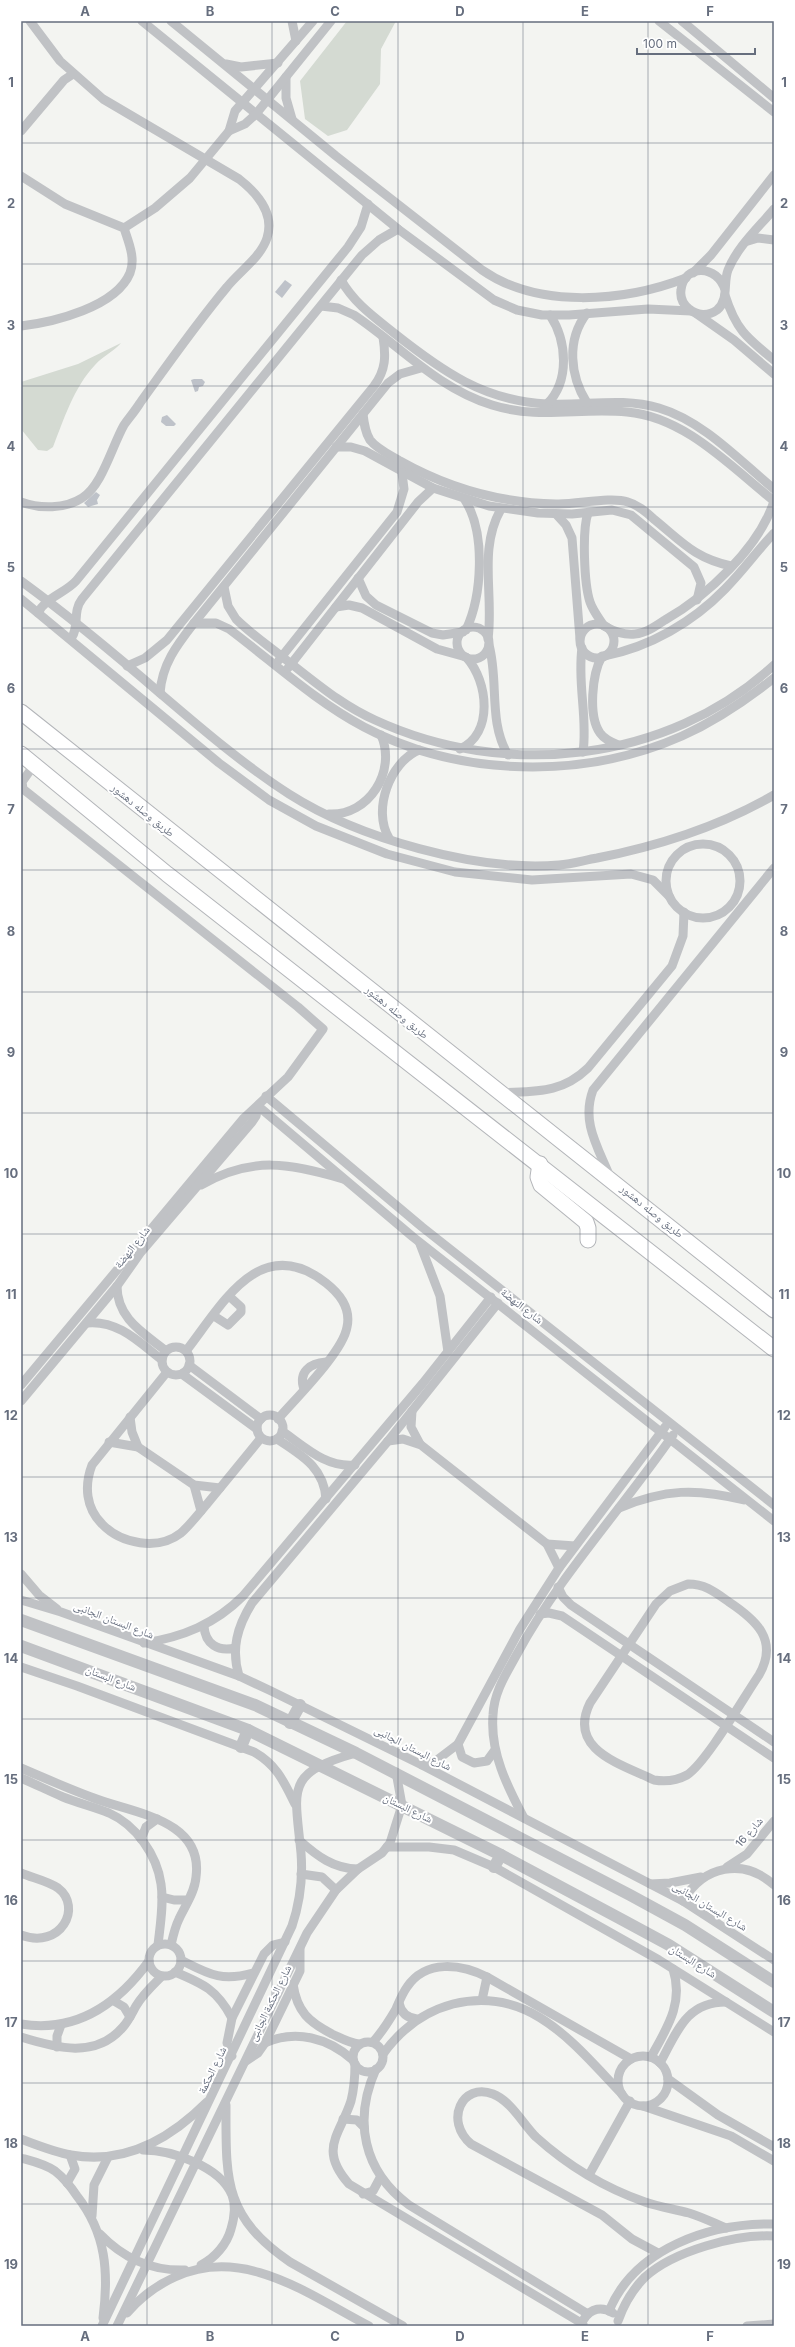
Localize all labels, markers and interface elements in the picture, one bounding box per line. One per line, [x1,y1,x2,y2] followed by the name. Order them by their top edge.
[80,3,90,19] text: A
[206,3,215,19] text: B
[330,3,340,19] text: C
[455,3,465,19] text: D
[581,3,589,19] text: E
[706,3,714,19] text: F
[637,30,755,56] scale bar
[643,36,677,51] text: 100 m
[8,74,14,90] text: 1
[781,74,787,90] text: 1
[7,195,15,211] text: 2
[780,195,788,211] text: 2
[7,317,15,333] text: 3
[780,317,788,333] text: 3
[7,438,16,454] text: 4
[780,438,789,454] text: 4
[7,559,15,575] text: 5
[780,559,788,575] text: 5
[7,680,15,696] text: 6
[780,680,788,696] text: 6
[108,780,177,840] street label: طريق وصله دهشور
[7,801,15,817] text: 7
[780,801,788,817] text: 7
[7,923,15,939] text: 8
[780,923,788,939] text: 8
[362,982,431,1042] street label: طريق وصله دهشور
[7,1044,15,1060] text: 9
[780,1044,788,1060] text: 9
[4,1165,18,1181] text: 10
[777,1165,791,1181] text: 10
[617,1181,686,1241] street label: طريق وصله دهشور
[111,1223,153,1271] street label: شارع النهضة
[498,1285,546,1327] street label: شارع النهضة
[5,1286,17,1302] text: 11
[778,1286,790,1302] text: 11
[4,1407,18,1423] text: 12
[777,1407,791,1423] text: 12
[4,1529,18,1545] text: 13
[777,1529,791,1545] text: 13
[72,1598,156,1642] street label: شارع البستان الجانبى
[4,1650,18,1666] text: 14
[777,1650,791,1666] text: 14
[84,1662,138,1694] street label: شارع البستان
[372,1723,454,1773] street label: شارع البستان الجانبى
[4,1771,18,1787] text: 15
[777,1771,791,1787] text: 15
[381,1790,435,1826] street label: شارع البستان
[732,1814,766,1850] street label: شارع 16
[670,1878,750,1934] street label: شارع البستان الجانبى
[4,1892,18,1908] text: 16
[777,1892,791,1908] text: 16
[667,1941,719,1981] street label: شارع البستان
[246,1963,294,2043] street label: شارع الحكمة الجانبى
[4,2014,18,2030] text: 17
[777,2014,791,2030] text: 17
[195,2044,229,2096] street label: شارع الحكمة
[4,2135,18,2151] text: 18
[777,2135,791,2151] text: 18
[4,2256,18,2272] text: 19
[777,2256,791,2272] text: 19
[80,2328,90,2344] text: A
[206,2328,215,2344] text: B
[330,2328,340,2344] text: C
[455,2328,465,2344] text: D
[581,2328,589,2344] text: E
[706,2328,714,2344] text: F

